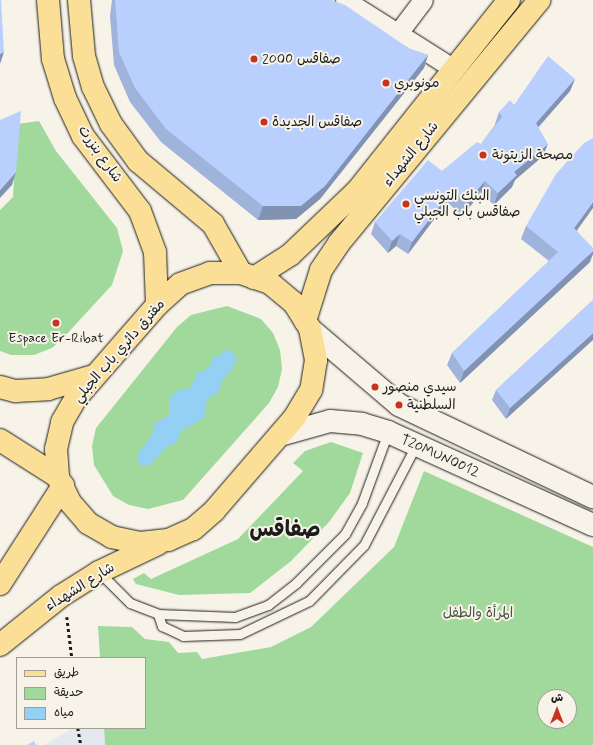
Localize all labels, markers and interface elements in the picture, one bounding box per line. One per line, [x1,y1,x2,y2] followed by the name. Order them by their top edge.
[262,51,341,67] place label: صفاقس 2000
[249,54,259,64] marker: صفاقس 2000
[394,75,439,91] place label: مونوبري
[381,78,391,88] marker: مونوبري
[272,114,362,130] place label: صفاقس الجديدة
[259,117,269,127] marker: صفاقس الجديدة
[380,118,442,190] street label: شارع الشهداء
[74,122,126,186] street label: شارع بنزرت
[492,147,573,163] place label: مصحة الزيتونة
[477,149,489,161] marker: مصحة الزيتونة
[414,188,521,220] place label: البنك التونسي صفاقس باب الجبلي
[401,199,411,209] marker: البنك التونسي صفاقس باب الجبلي
[70,296,168,406] street label: مفترق دائري باب الجبلي
[51,318,61,328] marker: Espace Er-Ribat
[8,330,104,346] place label: Espace Er-Ribat
[383,379,456,395] place label: سيدي منصور
[370,382,380,392] marker: سيدي منصور
[407,397,456,413] place label: السلطنية
[394,400,404,410] marker: السلطنية
[398,431,482,481] street label: T20MUN0012
[249,518,321,544] district label: صفاقس
[42,559,118,615] street label: شارع الشهداء
[443,605,513,621] park label: المرأة والطفل
[16,657,146,729] legend
[54,665,79,681] text: طريق
[54,685,83,701] text: حديقة
[537,689,577,729] north arrow
[551,691,563,705] text: ش
[54,705,74,721] text: مياه

